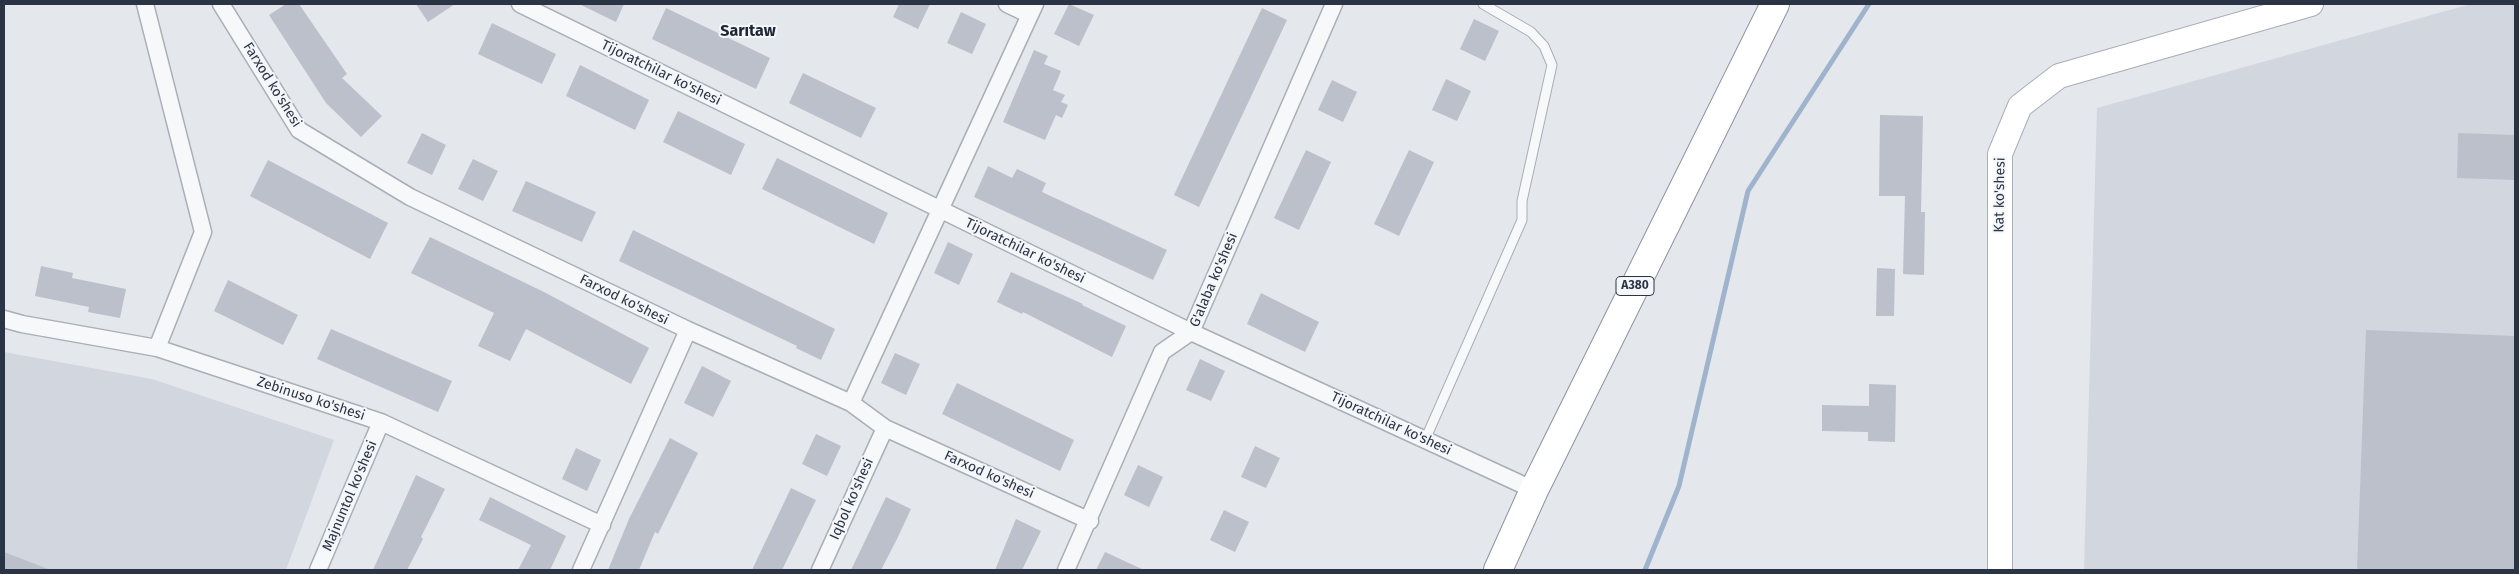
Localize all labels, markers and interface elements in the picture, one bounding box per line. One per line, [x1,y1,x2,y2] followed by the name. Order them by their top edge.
[720,22,776,42] district label: Sarıtaw
[598,37,724,109] street label: Tijoratchilar ko'shesi
[239,39,305,131] street label: Farxod ko'shesi
[1991,157,2009,233] street label: Kat ko'shesi
[962,215,1088,287] street label: Tijoratchilar ko'shesi
[1187,230,1241,330] street label: G'alaba ko'shesi
[577,271,671,329] street label: Farxod ko'shesi
[1616,276,1654,296] road number: A380
[255,374,367,424] street label: Zebinuso ko'shesi
[1328,389,1454,459] street label: Tijoratchilar ko'shesi
[319,438,381,554] street label: Majnuntol ko'shesi
[941,448,1037,502] street label: Farxod ko'shesi
[826,456,878,542] street label: Iqbol ko'shesi

